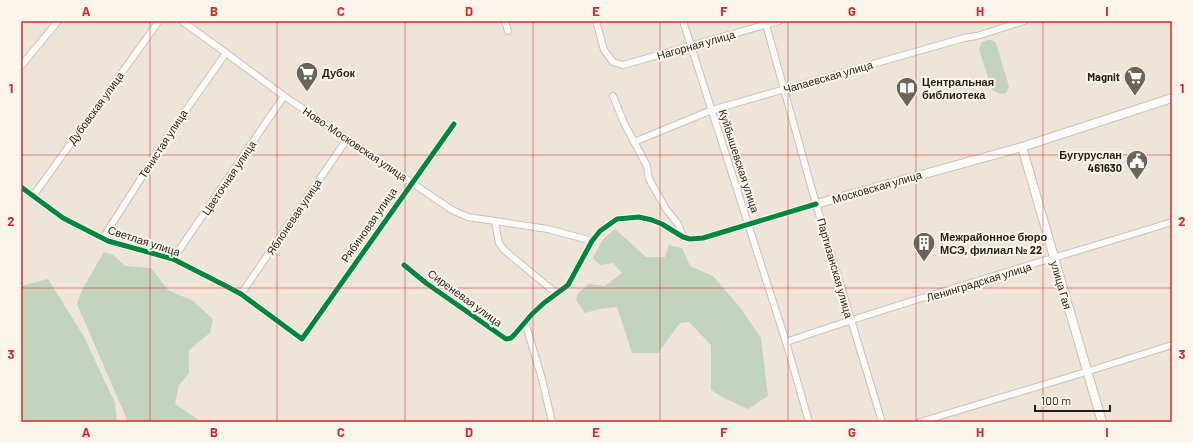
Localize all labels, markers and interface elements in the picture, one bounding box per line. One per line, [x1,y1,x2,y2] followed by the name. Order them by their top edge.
[82,3,91,19] text: A
[210,3,218,19] text: B
[337,3,345,19] text: C
[465,3,473,19] text: D
[592,3,600,19] text: E
[720,3,728,19] text: F
[848,3,856,19] text: G
[976,3,984,19] text: H
[1105,3,1109,19] text: I
[655,27,737,62] street label: Нагорная улица
[782,57,875,96] street label: Чапаевская улица
[294,60,320,93] supermarket icon: Дубок
[1122,64,1148,97] supermarket icon: Magnit
[322,66,356,79] place label: Дубок
[65,68,127,147] street label: Дубовская улица
[1087,70,1120,83] place label: Magnit
[894,75,920,108] library icon: Центральная библиотека
[922,75,994,101] place label: Центральная библиотека
[9,80,13,96] text: 1
[1180,80,1184,96] text: 1
[301,104,411,184] street label: Ново-Московская улица
[136,106,190,181] street label: Тенистая улица
[717,107,763,215] street label: Куйбышевская улица
[199,137,259,217] street label: Цветочная улица
[1059,148,1122,174] place label: Бугуруслан 461630
[1124,148,1150,181] public building icon: Бугуруслан 461630
[830,167,924,206] street label: Московская улица
[263,176,324,257] street label: Яблоневая улица
[338,184,400,264] street label: Рябиновая улица
[7,213,15,229] text: 2
[1178,213,1186,229] text: 2
[815,216,856,320] street label: Партизанская улица
[106,223,183,259] street label: Светлая улица
[911,230,937,263] building icon: Межрайонное бюро МСЭ, филиал № 22
[940,230,1047,256] place label: Межрайонное бюро МСЭ, филиал № 22
[925,259,1034,304] street label: Ленинградская улица
[1048,259,1075,311] street label: улица Гая
[426,266,506,329] street label: Сиреневая улица
[7,346,15,362] text: 3
[1178,346,1186,362] text: 3
[1035,387,1110,413] scale bar
[1041,393,1071,407] text: 100 m
[82,424,91,440] text: A
[210,424,218,440] text: B
[337,424,345,440] text: C
[465,424,473,440] text: D
[592,424,600,440] text: E
[720,424,728,440] text: F
[848,424,856,440] text: G
[976,424,984,440] text: H
[1105,424,1109,440] text: I

